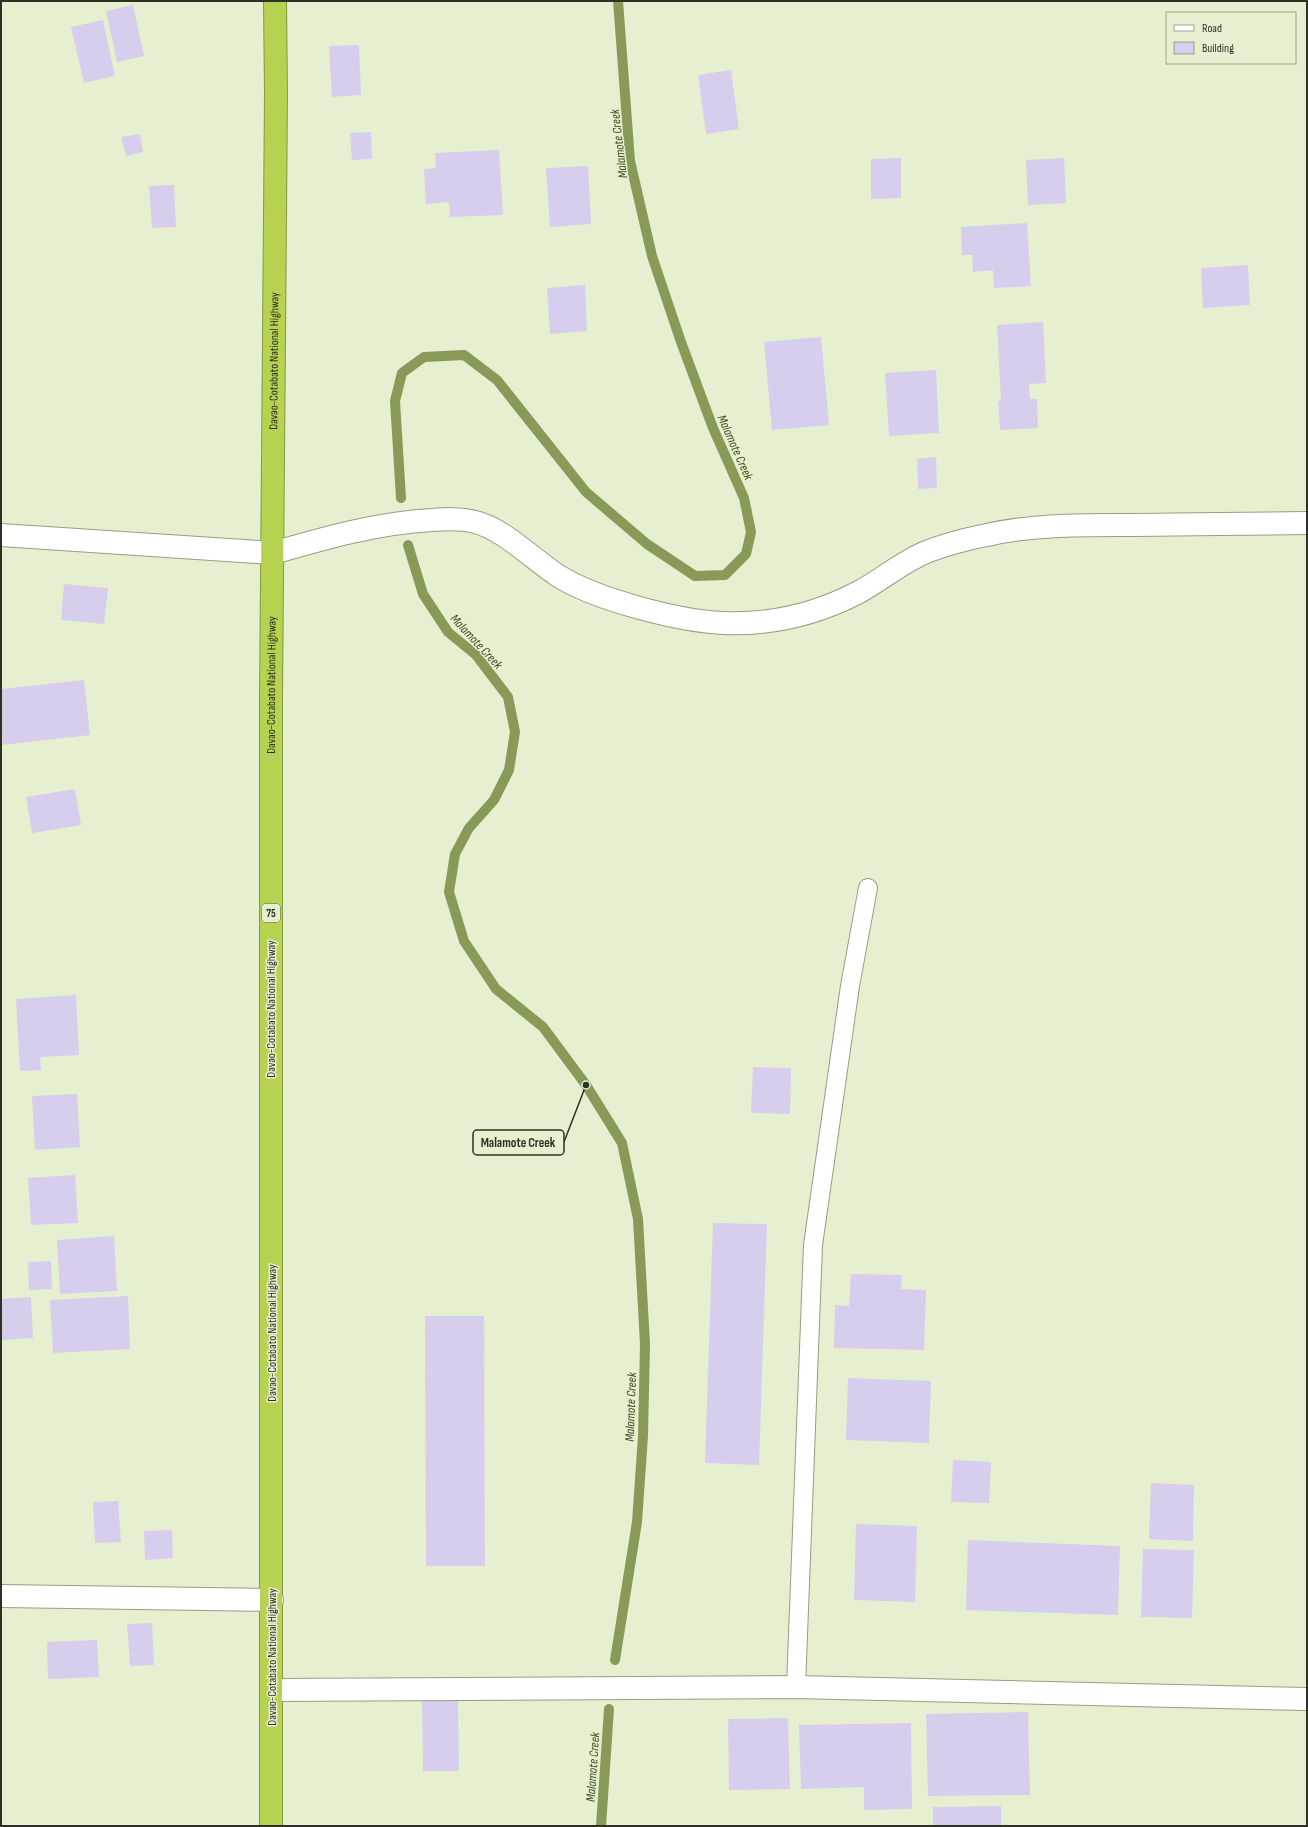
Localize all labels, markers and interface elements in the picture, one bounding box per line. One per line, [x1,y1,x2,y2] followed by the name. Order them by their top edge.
[1166,12,1296,64] legend
[1202,21,1222,36] text: Road
[1202,41,1234,56] text: Building
[607,107,631,179] water label: Malamote Creek
[266,292,282,430] street label: Davao-Cotabato National Highway
[714,412,757,483] water label: Malamote Creek
[447,611,507,673] water label: Malamote Creek
[264,616,280,754] street label: Davao-Cotabato National Highway
[262,904,280,922] road number: 75
[264,940,279,1078] street label: Davao-Cotabato National Highway
[473,1130,564,1155] callout: Malamote Creek
[481,1135,556,1151] text: Malamote Creek
[265,1264,280,1402] street label: Davao-Cotabato National Highway
[622,1371,640,1442] water label: Malamote Creek
[265,1588,280,1726] street label: Davao-Cotabato National Highway
[583,1731,603,1802] water label: Malamote Creek

